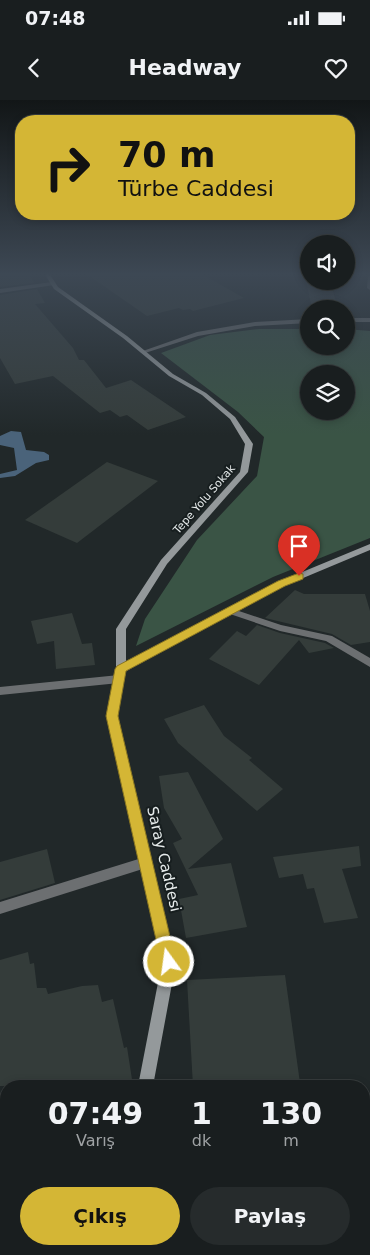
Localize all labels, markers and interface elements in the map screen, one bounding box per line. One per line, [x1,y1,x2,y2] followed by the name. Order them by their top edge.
[25,7,85,29] text: 07:48
[20,54,48,82] icon: back
[322,54,350,82] icon: heart
[129,55,241,80] text: Headway
[35,135,100,200] icon: right
[118,135,215,175] text: 70 m
[118,176,274,201] text: Türbe Caddesi
[300,235,355,420] map controls
[300,235,355,290] button: sound
[300,300,355,355] button: search
[300,365,355,420] button: layers
[170,462,238,537] street label: Tepe Yolu Sokak
[278,525,320,576] pin
[285,532,313,560] icon: arrive
[143,805,185,913] street label: Saray Caddesi
[142,935,194,987] position arrow
[48,1096,143,1131] text: 07:49
[191,1096,212,1131] text: 1
[260,1096,322,1131] text: 130
[76,1131,115,1150] text: Varış
[192,1131,211,1150] text: dk
[283,1131,299,1150] text: m
[20,1187,180,1245] button: Çıkış
[190,1187,350,1245] button: Paylaş

